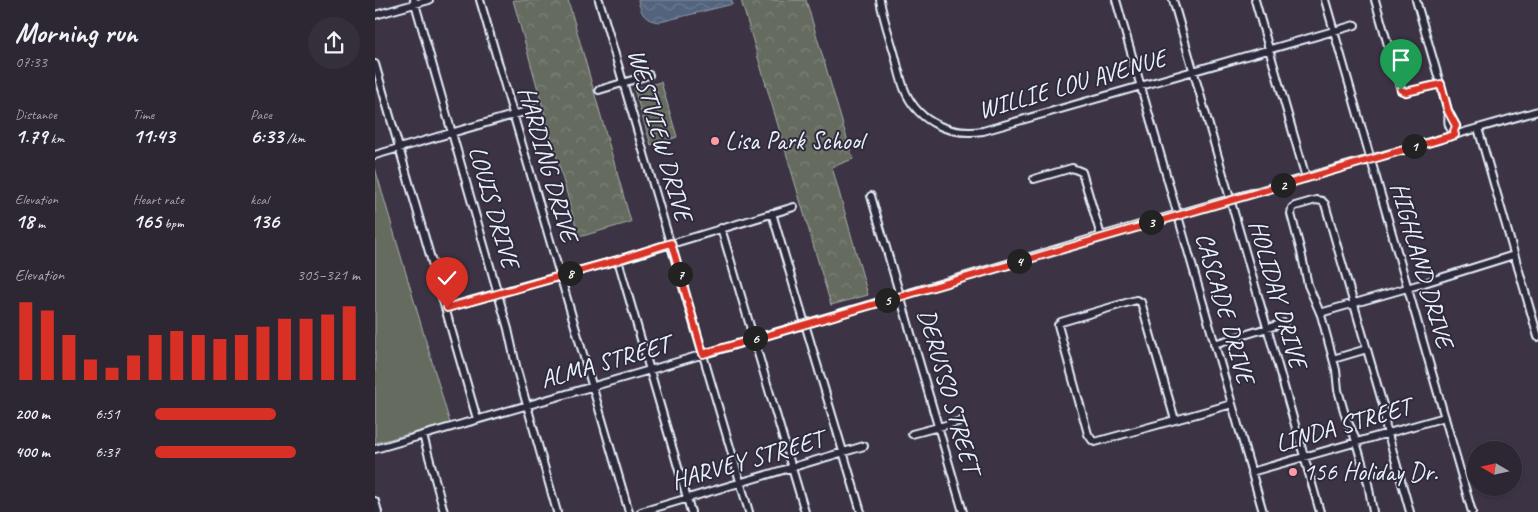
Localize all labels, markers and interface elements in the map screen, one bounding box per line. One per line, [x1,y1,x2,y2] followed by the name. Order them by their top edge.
[15,15,137,50] text: Morning run
[308,17,360,69] button: share
[1380,39,1422,90] pin
[974,41,1173,126] street label: WILLIE LOU AVENUE
[620,45,701,228] street label: WESTVIEW DRIVE
[1387,46,1415,74] icon: arrive
[15,52,47,72] text: 07:33
[511,83,586,248] street label: HARDING DRIVE
[15,106,57,123] text: Distance
[133,106,154,123] text: Time
[250,106,272,123] text: Pace
[15,123,47,149] text: 1.79
[133,123,175,149] text: 11:43
[250,123,283,149] text: 6:33
[725,125,868,157] place label: Lisa Park School
[47,130,64,147] text: km
[283,130,305,147] text: /km
[1401,134,1427,158] pin: 1
[709,135,721,147] marker: Lisa Park School
[1411,138,1418,155] text: 1
[461,142,528,275] street label: LOUIS DRIVE
[1271,172,1295,198] pin: 2
[1280,177,1287,194] text: 2
[1383,179,1462,354] street label: HIGHLAND DRIVE
[15,191,58,208] text: Elevation
[133,191,184,208] text: Heart rate
[250,191,269,208] text: kcal
[15,208,34,234] text: 18
[133,208,161,234] text: 165
[250,208,279,234] text: 136
[1139,210,1163,234] pin: 3
[1148,214,1155,231] text: 3
[34,215,45,232] text: m
[161,215,184,232] text: bpm
[1242,216,1315,375] street label: HOLIDAY DRIVE
[1188,229,1263,390] street label: CASCADE DRIVE
[1007,248,1031,274] pin: 4
[1016,253,1023,270] text: 4
[426,257,468,308] pin
[557,260,583,286] pin: 8
[667,262,693,286] pin: 7
[433,264,461,292] icon: check
[15,265,64,285] text: Elevation
[297,265,360,285] text: 305–321 m
[567,265,574,282] text: 8
[677,266,684,283] text: 7
[875,288,899,312] pin: 5
[884,292,891,309] text: 5
[910,305,989,483] street label: DERUSSO STREET
[537,326,680,396] street label: ALMA STREET
[743,326,767,350] pin: 6
[752,330,759,347] text: 6
[1272,389,1420,460] street label: LINDA STREET
[15,404,50,424] text: 200 m
[95,404,120,424] text: 6:51
[667,421,833,497] street label: HARVEY STREET
[1467,441,1523,496] north arrow
[1467,441,1522,496] map controls
[15,442,50,462] text: 400 m
[95,442,120,462] text: 6:37
[1303,456,1438,488] place label: 156 Holiday Dr.
[1287,466,1299,478] marker: 156 Holiday Dr.

